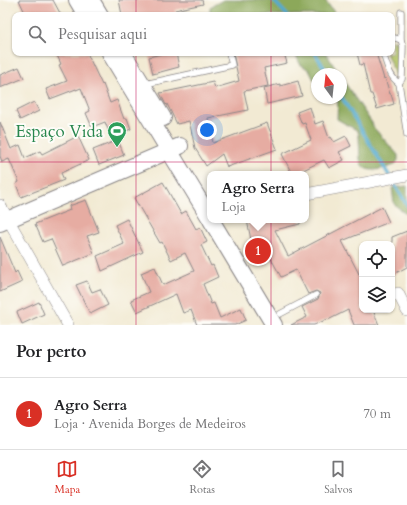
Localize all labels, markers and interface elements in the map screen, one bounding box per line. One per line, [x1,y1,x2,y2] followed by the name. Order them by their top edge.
[12,12,395,56] search box
[26,23,48,45] icon: search
[58,24,147,44] text: Pesquisar aqui
[311,68,347,104] north arrow
[15,120,104,143] place label: Espaço Vida
[106,120,128,148] sports icon: Espaço Vida
[197,120,217,140] your location
[207,171,309,223] popup
[221,178,295,198] text: Agro Serra
[221,198,246,216] text: Loja
[245,236,271,266] pin: 1
[359,241,395,313] map controls
[359,241,395,277] button: locate
[359,277,395,313] button: layers
[16,340,86,363] text: Por perto
[54,395,127,415] text: Agro Serra
[26,405,32,423] text: 1
[363,405,391,423] text: 70 m
[54,415,246,433] text: Loja · Avenida Borges de Medeiros
[55,458,80,497] tab: Mapa
[189,458,215,497] tab: Rotas
[324,458,352,497] tab: Salvos

